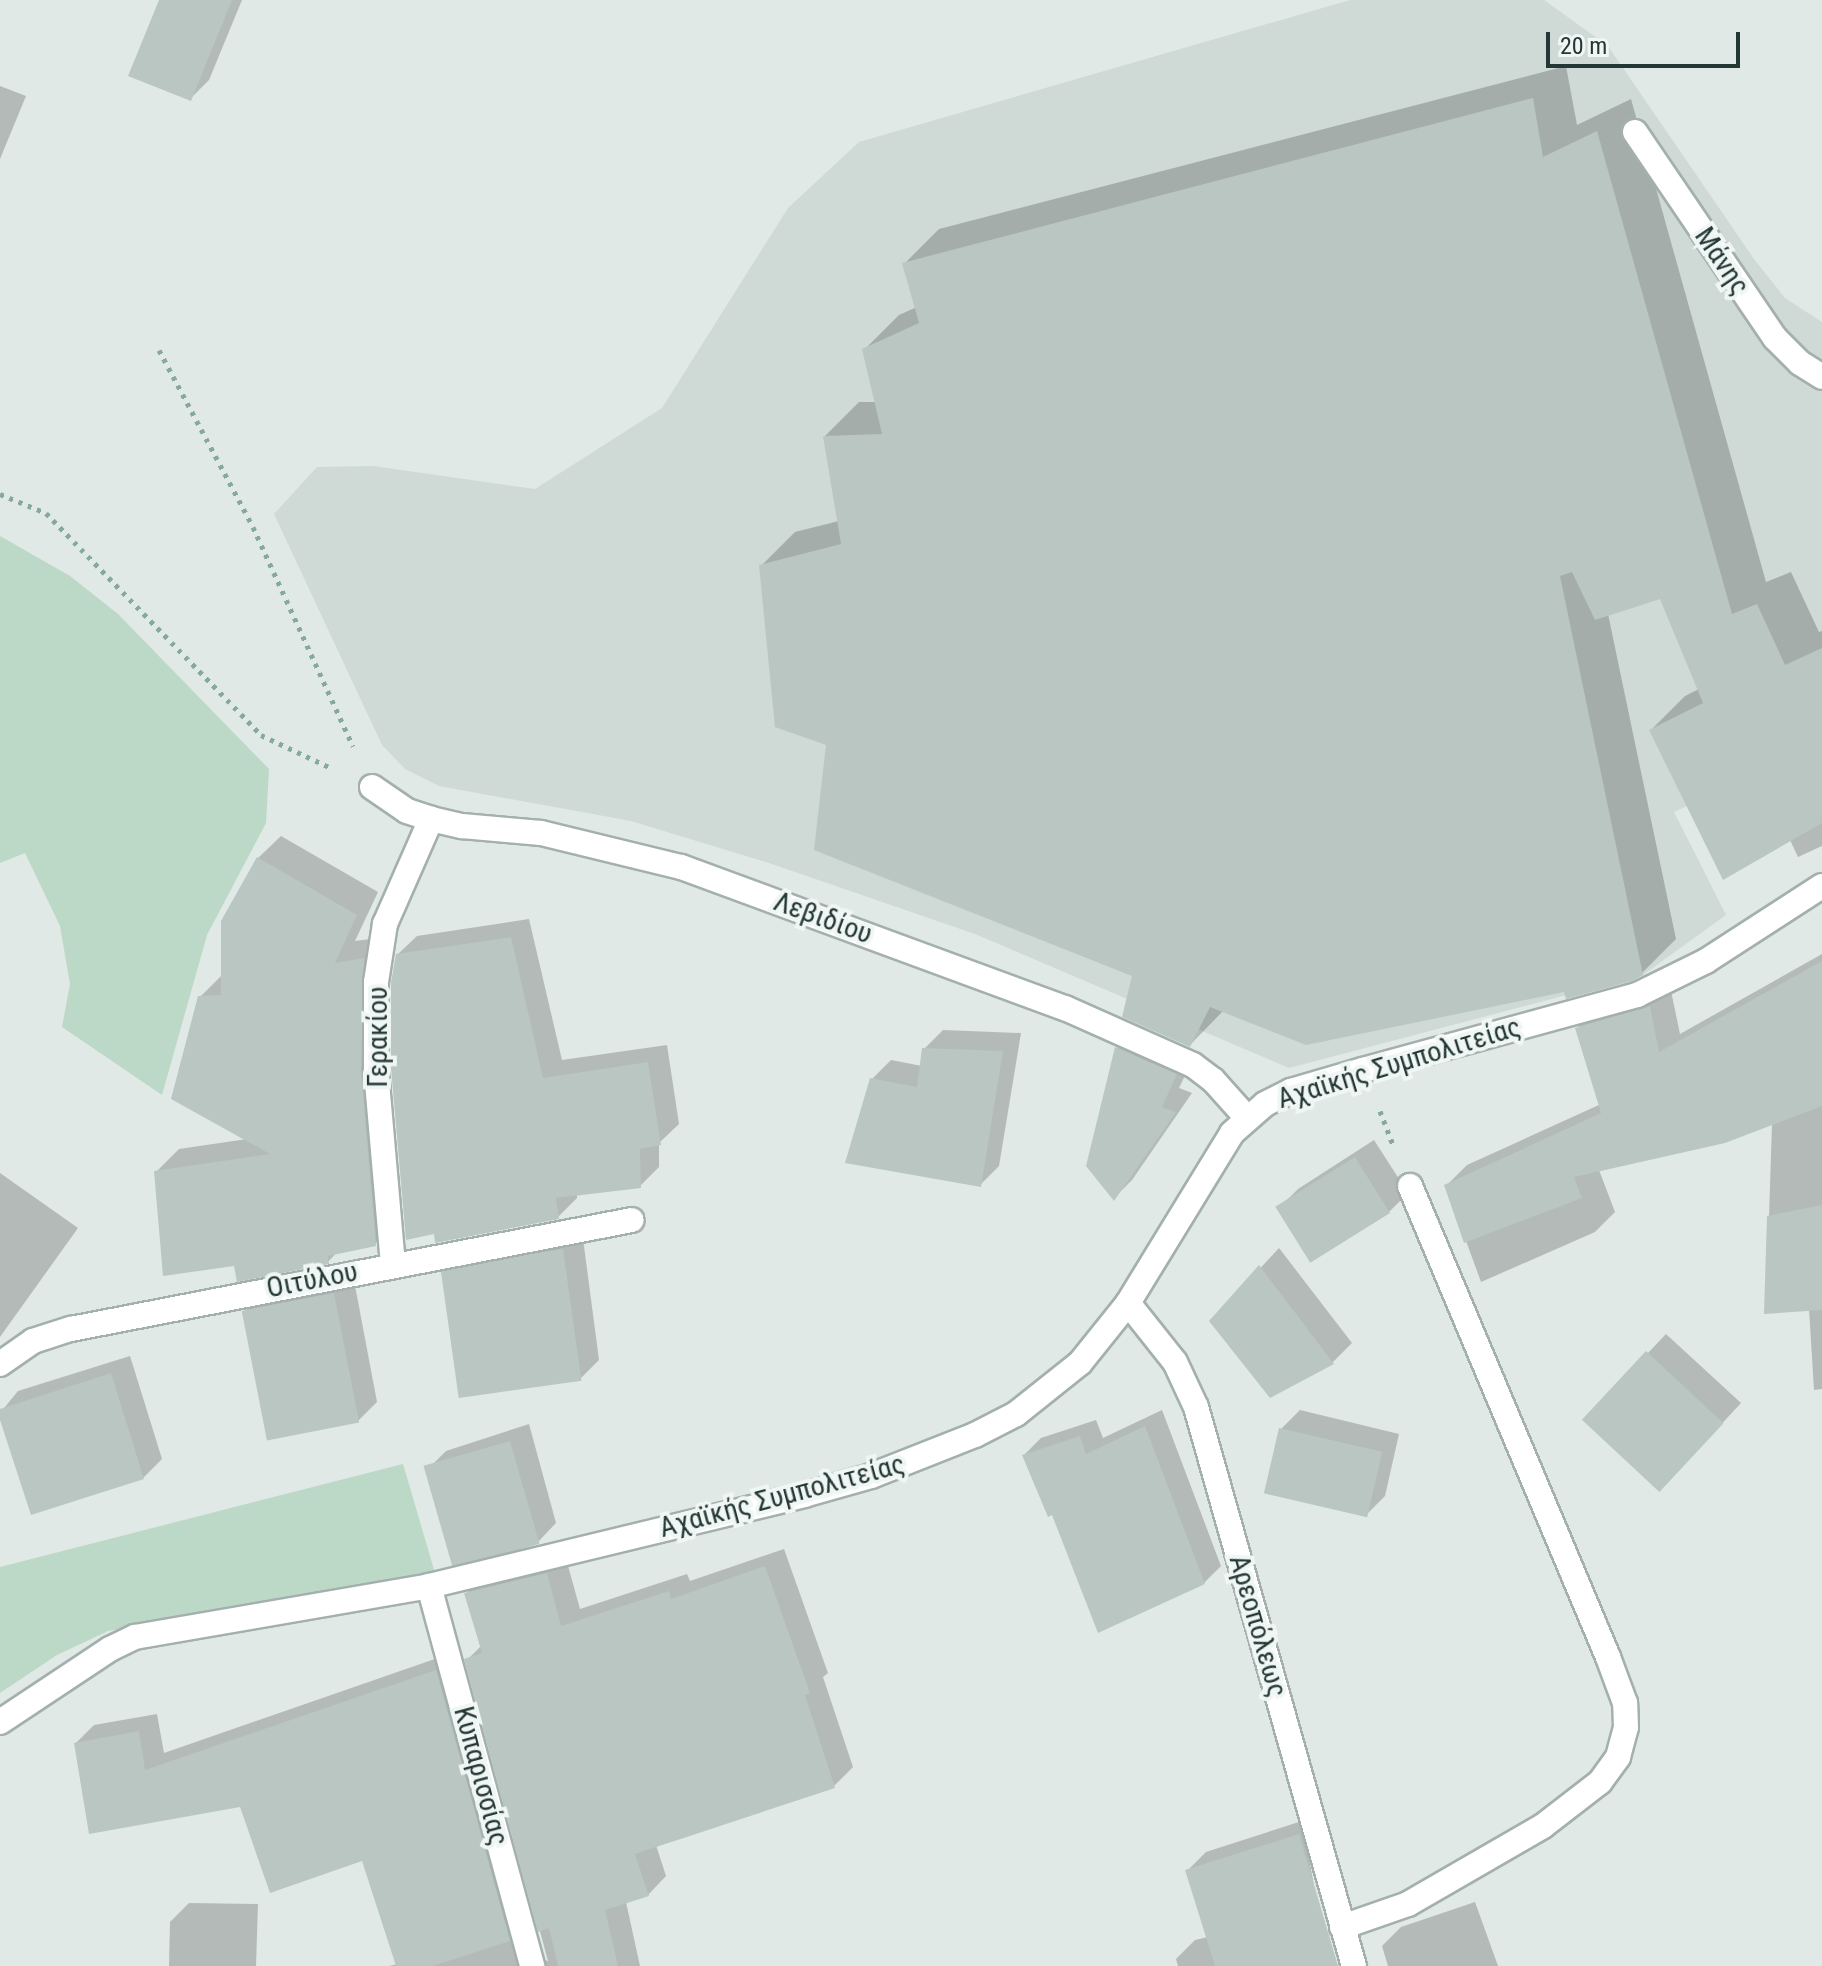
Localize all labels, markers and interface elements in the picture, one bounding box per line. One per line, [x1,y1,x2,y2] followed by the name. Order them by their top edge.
[1550,16,1744,66] scale bar
[1560,32,1607,60] text: 20 m
[1687,221,1757,301] street label: Μάνης
[769,885,877,951] street label: Λεβιδίου
[361,986,395,1088] street label: Γερακίου
[1273,1010,1525,1116] street label: Αχαϊκής Συμπολιτείας
[264,1255,360,1305] street label: Οιτύλου
[656,1447,908,1545] street label: Αχαϊκής Συμπολιτείας
[1222,1551,1294,1701] street label: Αρεοπόλεως
[446,1703,516,1849] street label: Κυπαρισσίας

